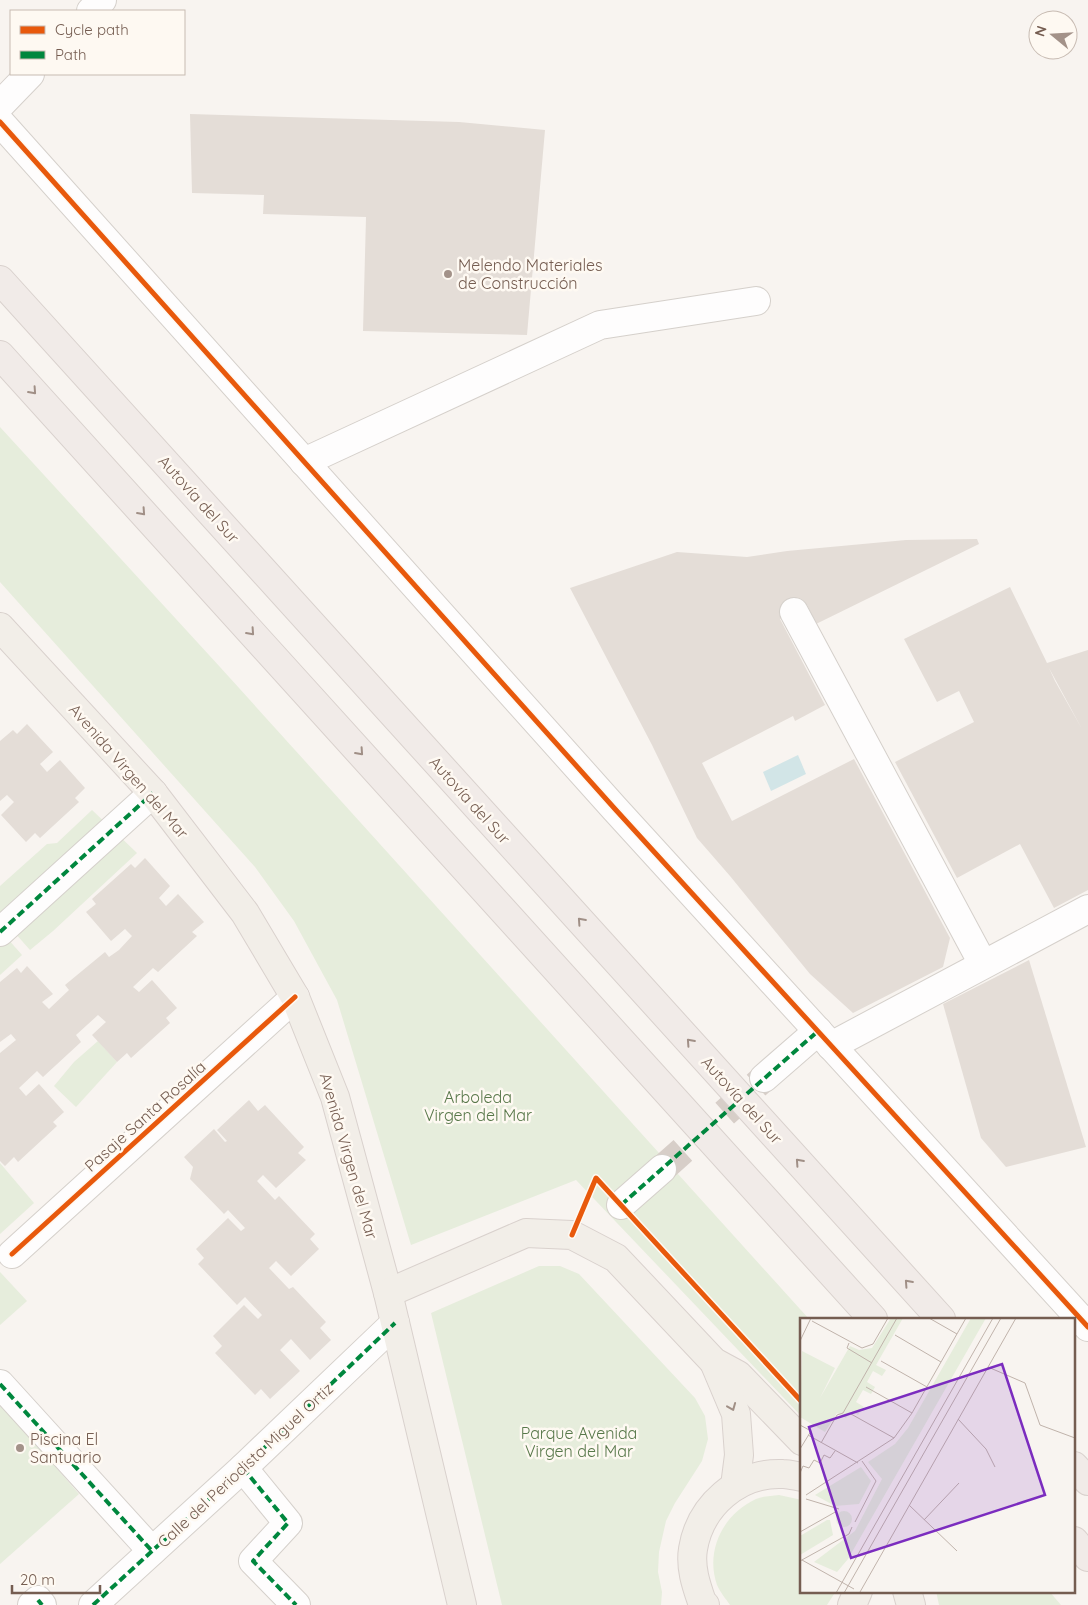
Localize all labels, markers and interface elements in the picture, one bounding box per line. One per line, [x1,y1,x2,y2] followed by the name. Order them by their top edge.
[10,10,185,75] legend
[1028,10,1078,60] north arrow
[55,20,129,39] text: Cycle path
[1030,23,1051,39] text: N
[55,45,87,64] text: Path
[458,255,602,293] place label: Melendo Materiales de Construcción
[442,268,454,280] marker: Melendo Materiales de Construcción
[27,386,36,395] one-way arrow
[154,451,244,547] street label: Autovía del Sur
[136,506,145,515] one-way arrow
[245,626,254,635] one-way arrow
[65,700,193,842] street label: Avenida Virgen del Mar
[354,747,363,756] one-way arrow
[425,752,515,848] street label: Autovía del Sur
[578,918,587,927] one-way arrow
[687,1038,696,1047] one-way arrow
[697,1052,787,1148] street label: Autovía del Sur
[80,1056,210,1176] street label: Pasaje Santa Rosalía
[316,1071,382,1241] street label: Avenida Virgen del Mar
[424,1087,532,1125] park label: Arboleda Virgen del Mar
[796,1159,805,1168] one-way arrow
[905,1279,914,1288] one-way arrow
[800,1318,1076,1592] inset map
[153,1378,337,1552] street label: Calle del Periodista Miguel Ortiz
[726,1402,737,1411] one-way arrow
[521,1423,637,1461] park label: Parque Avenida Virgen del Mar
[30,1429,101,1467] place label: Piscina El Santuario
[14,1442,26,1454] marker: Piscina El Santuario
[12,1562,100,1594] scale bar
[20,1570,55,1589] text: 20 m

